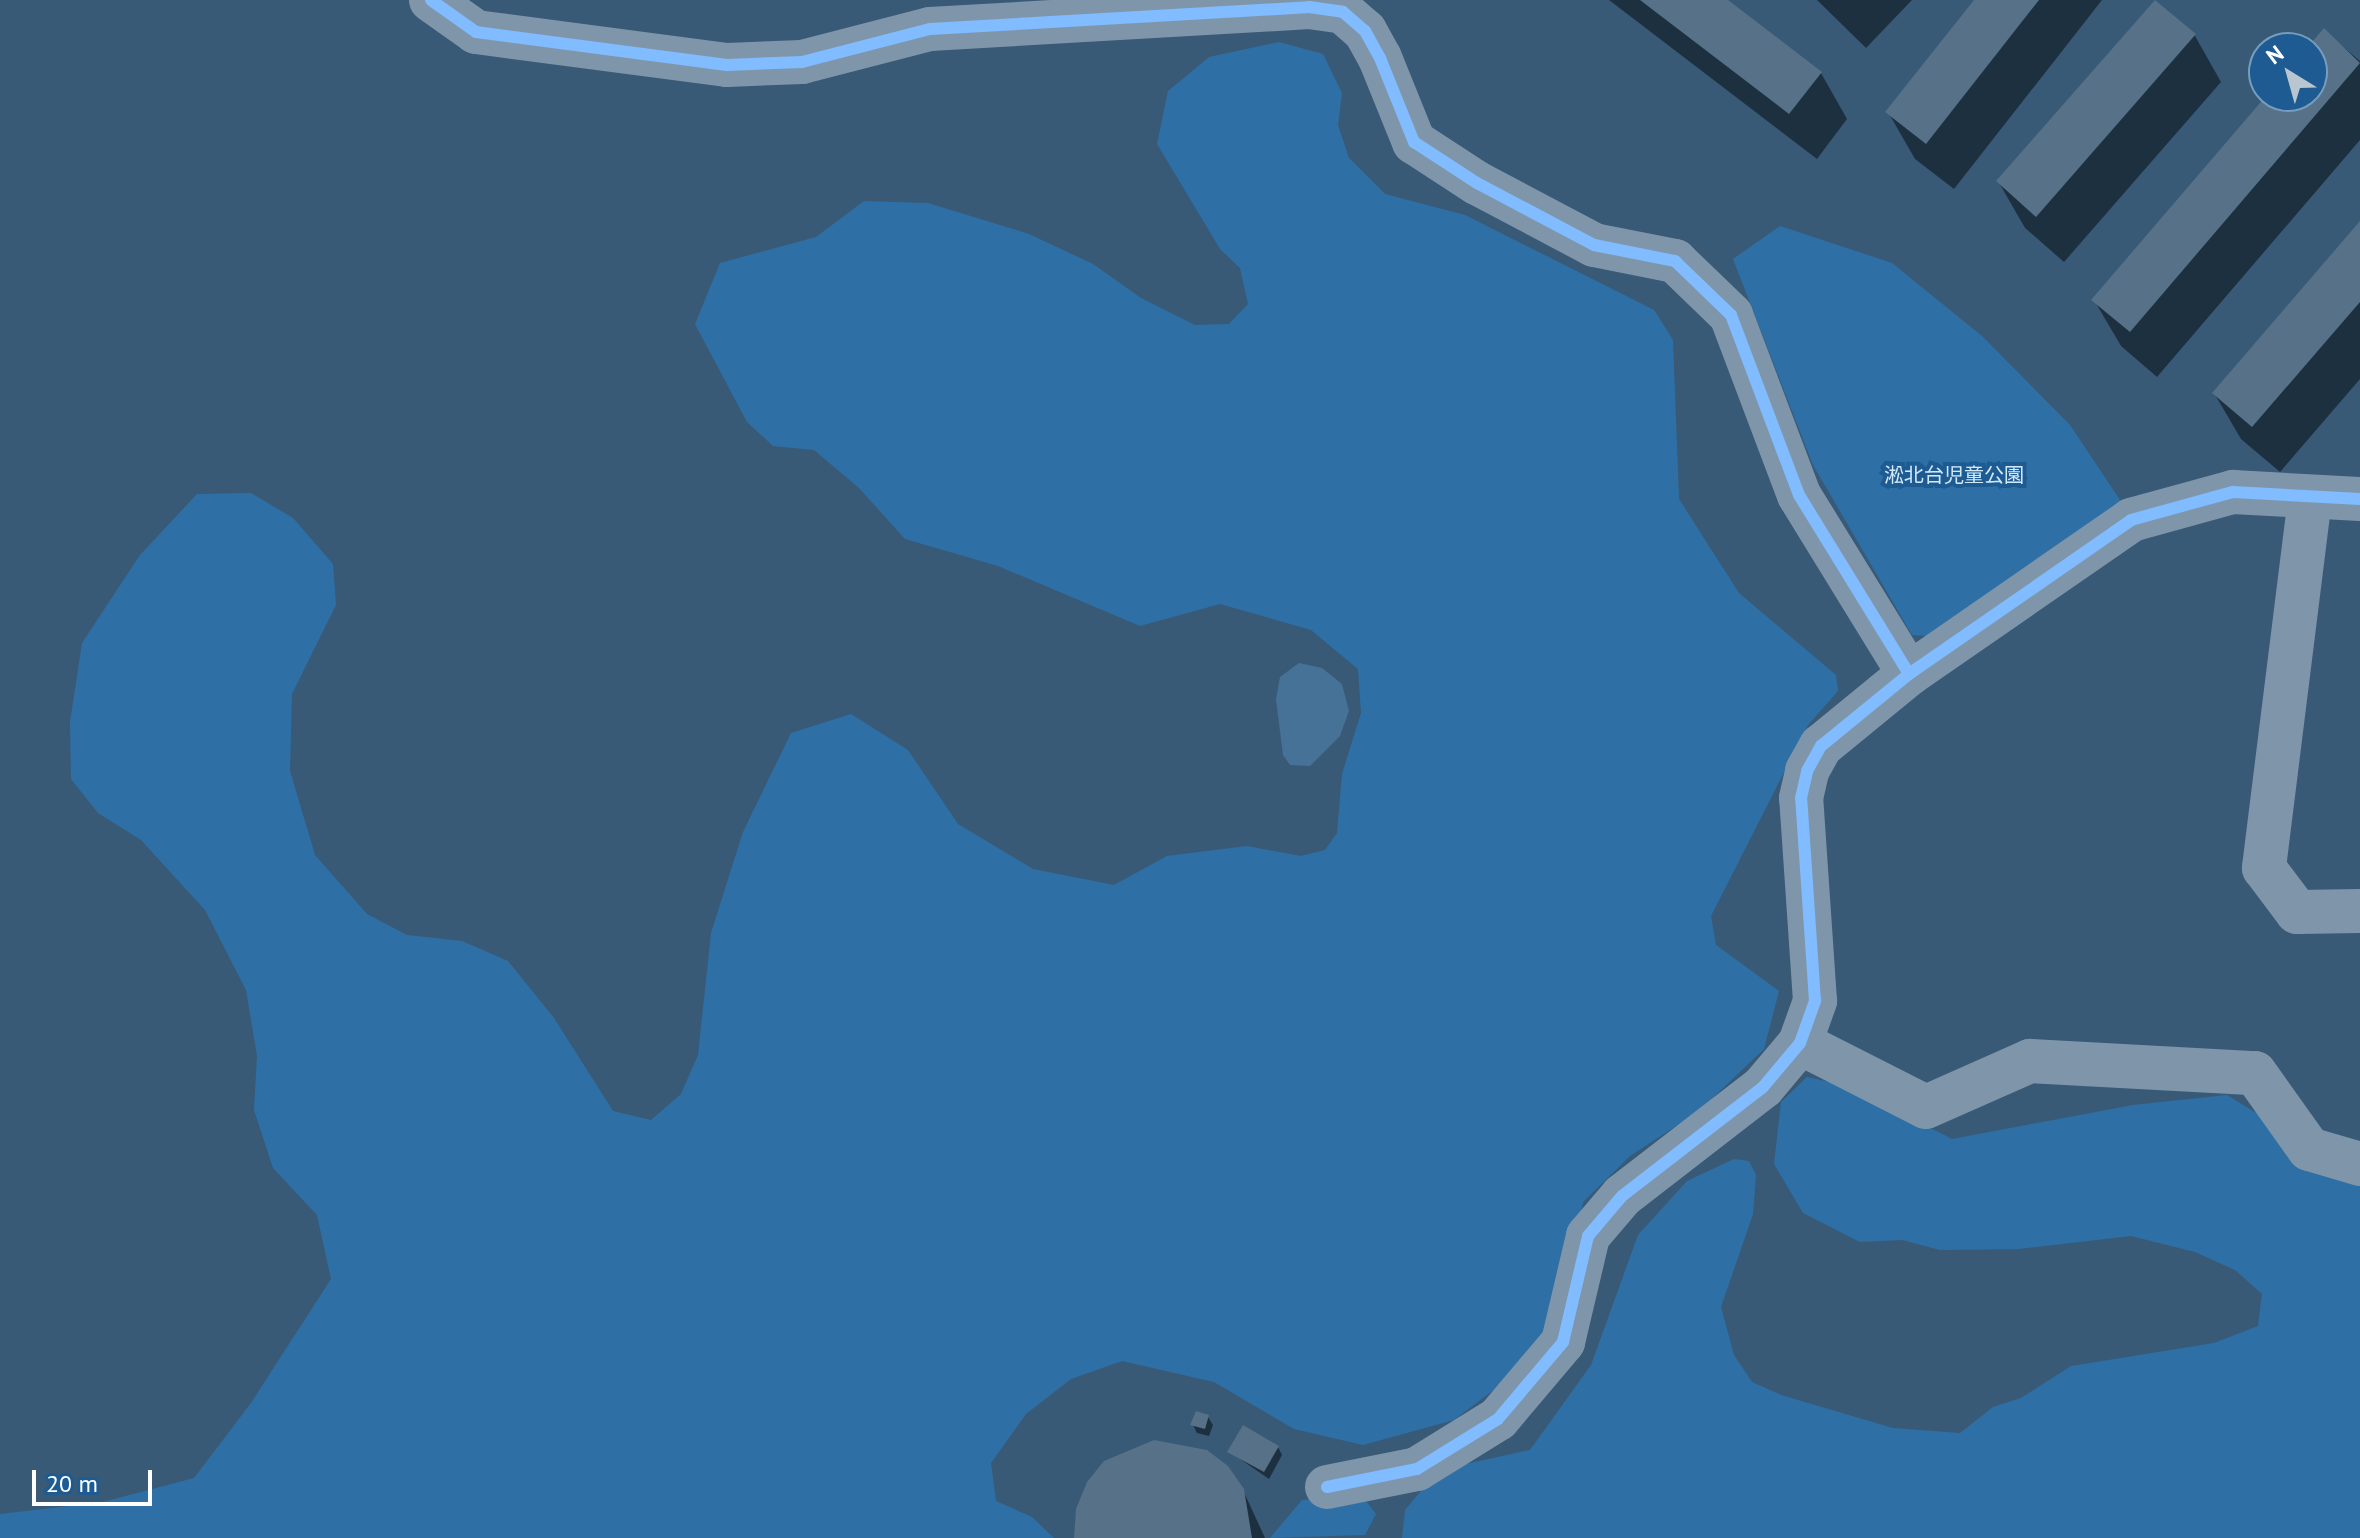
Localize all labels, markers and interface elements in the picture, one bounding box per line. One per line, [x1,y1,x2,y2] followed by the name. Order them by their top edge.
[2248,32,2328,112] north arrow
[2261,39,2289,70] text: N
[1884,463,2024,487] park label: 淞北台児童公園
[36,1454,156,1504] scale bar
[46,1468,98,1499] text: 20 m

